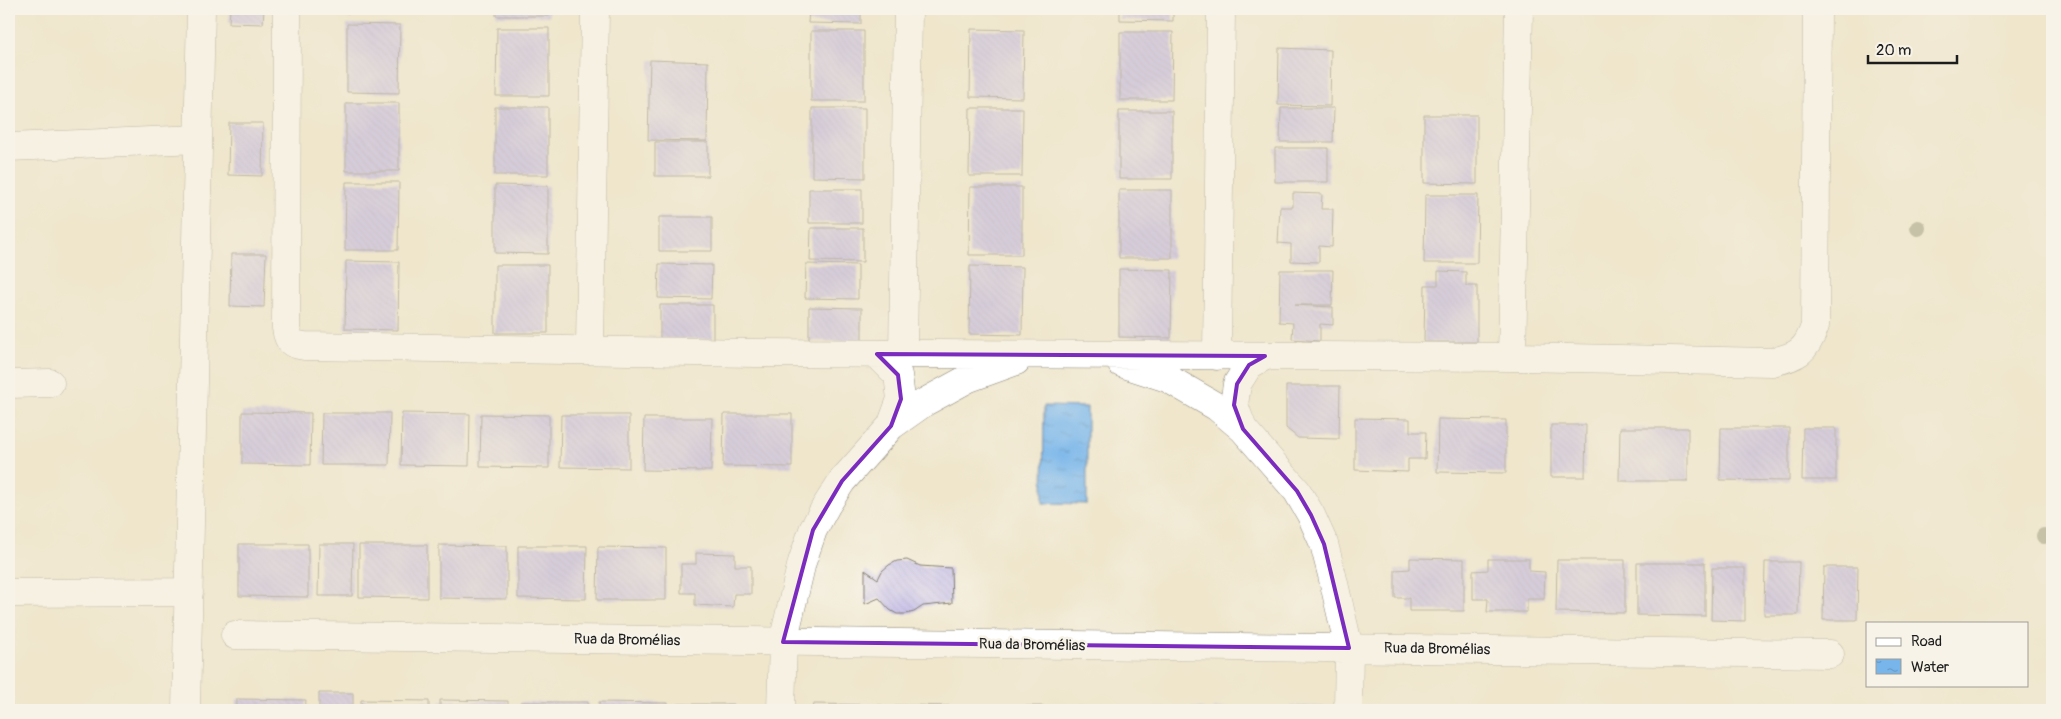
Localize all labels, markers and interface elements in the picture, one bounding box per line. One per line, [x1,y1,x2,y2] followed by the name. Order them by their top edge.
[1868,32,1957,64] scale bar
[1876,41,1911,60] text: 20 m
[1866,622,2028,686] legend
[574,630,681,650] street label: Rua da Bromélias
[1911,632,1942,651] text: Road
[979,635,1086,655] street label: Rua da Bromélias
[1384,639,1491,659] street label: Rua da Bromélias
[1911,658,1950,677] text: Water

